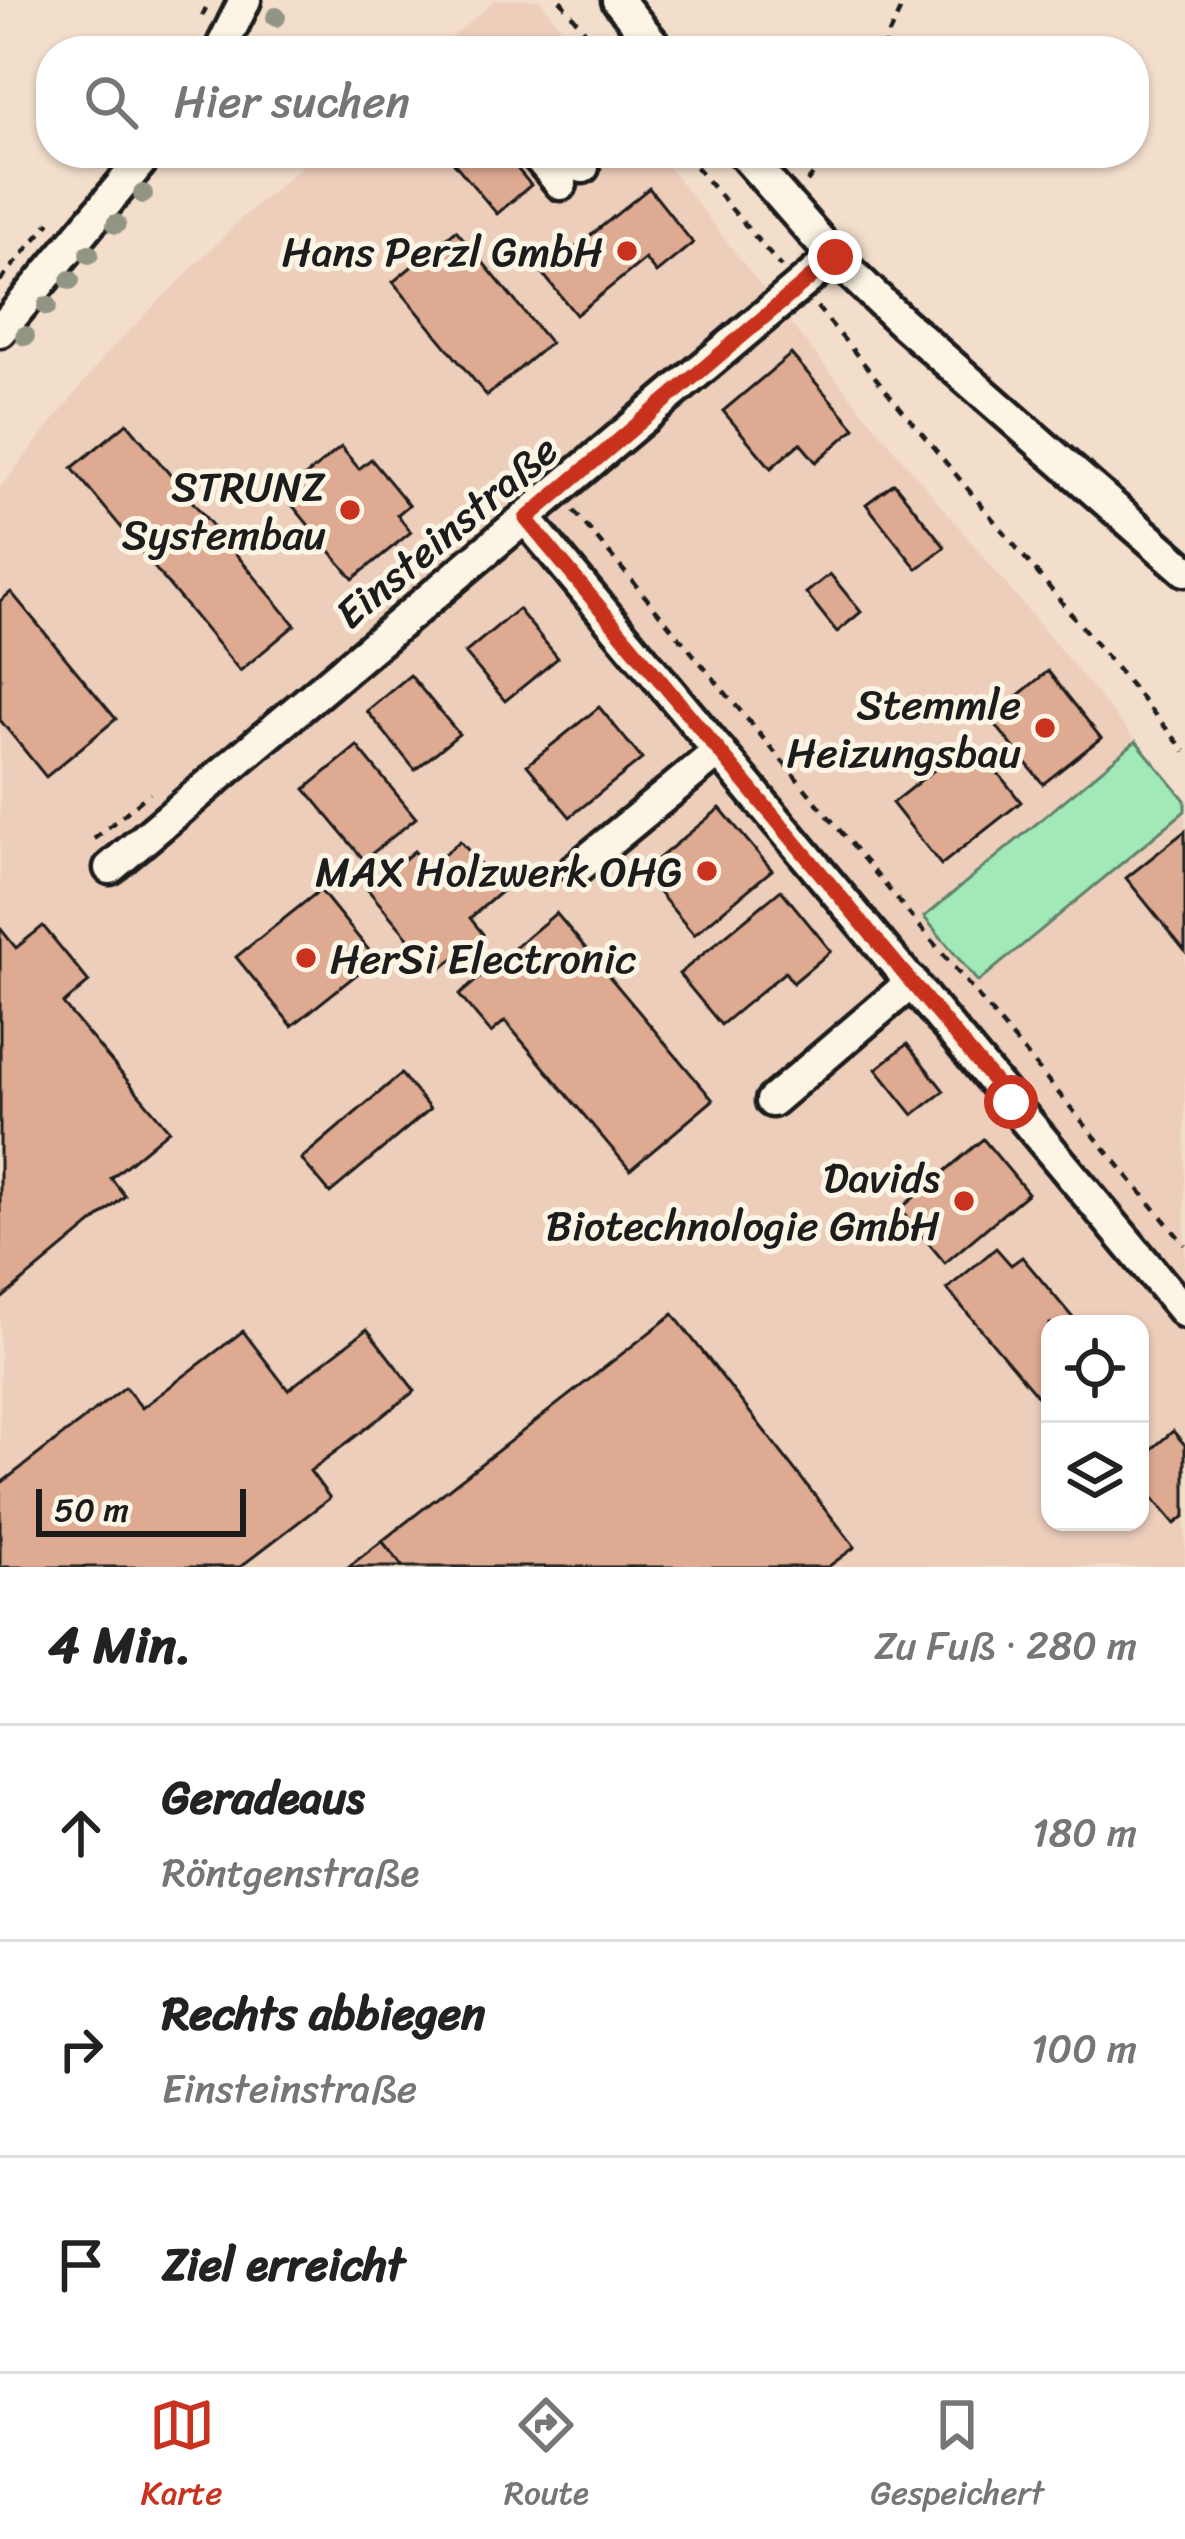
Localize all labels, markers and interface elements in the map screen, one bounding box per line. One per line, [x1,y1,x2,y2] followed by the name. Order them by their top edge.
[36,36,1149,168] search box
[174,62,410,142] text: Hier suchen
[78,69,144,135] icon: search
[282,215,603,289] place label: Hans Perzl GmbH
[808,230,862,284] route end
[614,238,640,264] marker: Hans Perzl GmbH
[318,415,576,648] street label: Einsteinstraße
[122,450,326,572] place label: STRUNZ Systembau
[337,497,363,523] marker: STRUNZ Systembau
[786,668,1021,790] place label: Stemmle Heizungsbau
[1032,715,1058,741] marker: Stemmle Heizungsbau
[315,835,683,909] place label: MAX Holzwerk OHG
[694,858,720,884] marker: MAX Holzwerk OHG
[330,922,636,996] place label: HerSi Electronic
[293,945,319,971] marker: HerSi Electronic
[984,1075,1038,1129] route start
[546,1141,941,1263] place label: Davids Biotechnologie GmbH
[951,1188,977,1214] marker: Davids Biotechnologie GmbH
[1041,1315,1149,1531] map controls
[1041,1315,1149,1423] button: locate
[1041,1423,1149,1531] button: layers
[54,1481,129,1539] text: 50 m
[36,1483,246,1536] scale bar
[48,1600,192,1690] text: 4 Min.
[874,1611,1137,1680] text: Zu Fuß · 280 m
[162,1758,365,1838] text: Geradeaus
[1032,1798,1137,1867] text: 180 m
[48,1800,114,1866] icon: ahead
[162,1838,419,1907] text: Röntgenstraße
[162,1974,485,2054] text: Rechts abbiegen
[1031,2014,1137,2083] text: 100 m
[48,2016,114,2082] icon: right
[162,2054,417,2123] text: Einsteinstraße
[162,2225,405,2305] text: Ziel erreicht
[48,2232,114,2298] icon: arrive
[141,2392,222,2522] tab: Karte
[504,2392,589,2522] tab: Route
[870,2392,1044,2522] tab: Gespeichert

